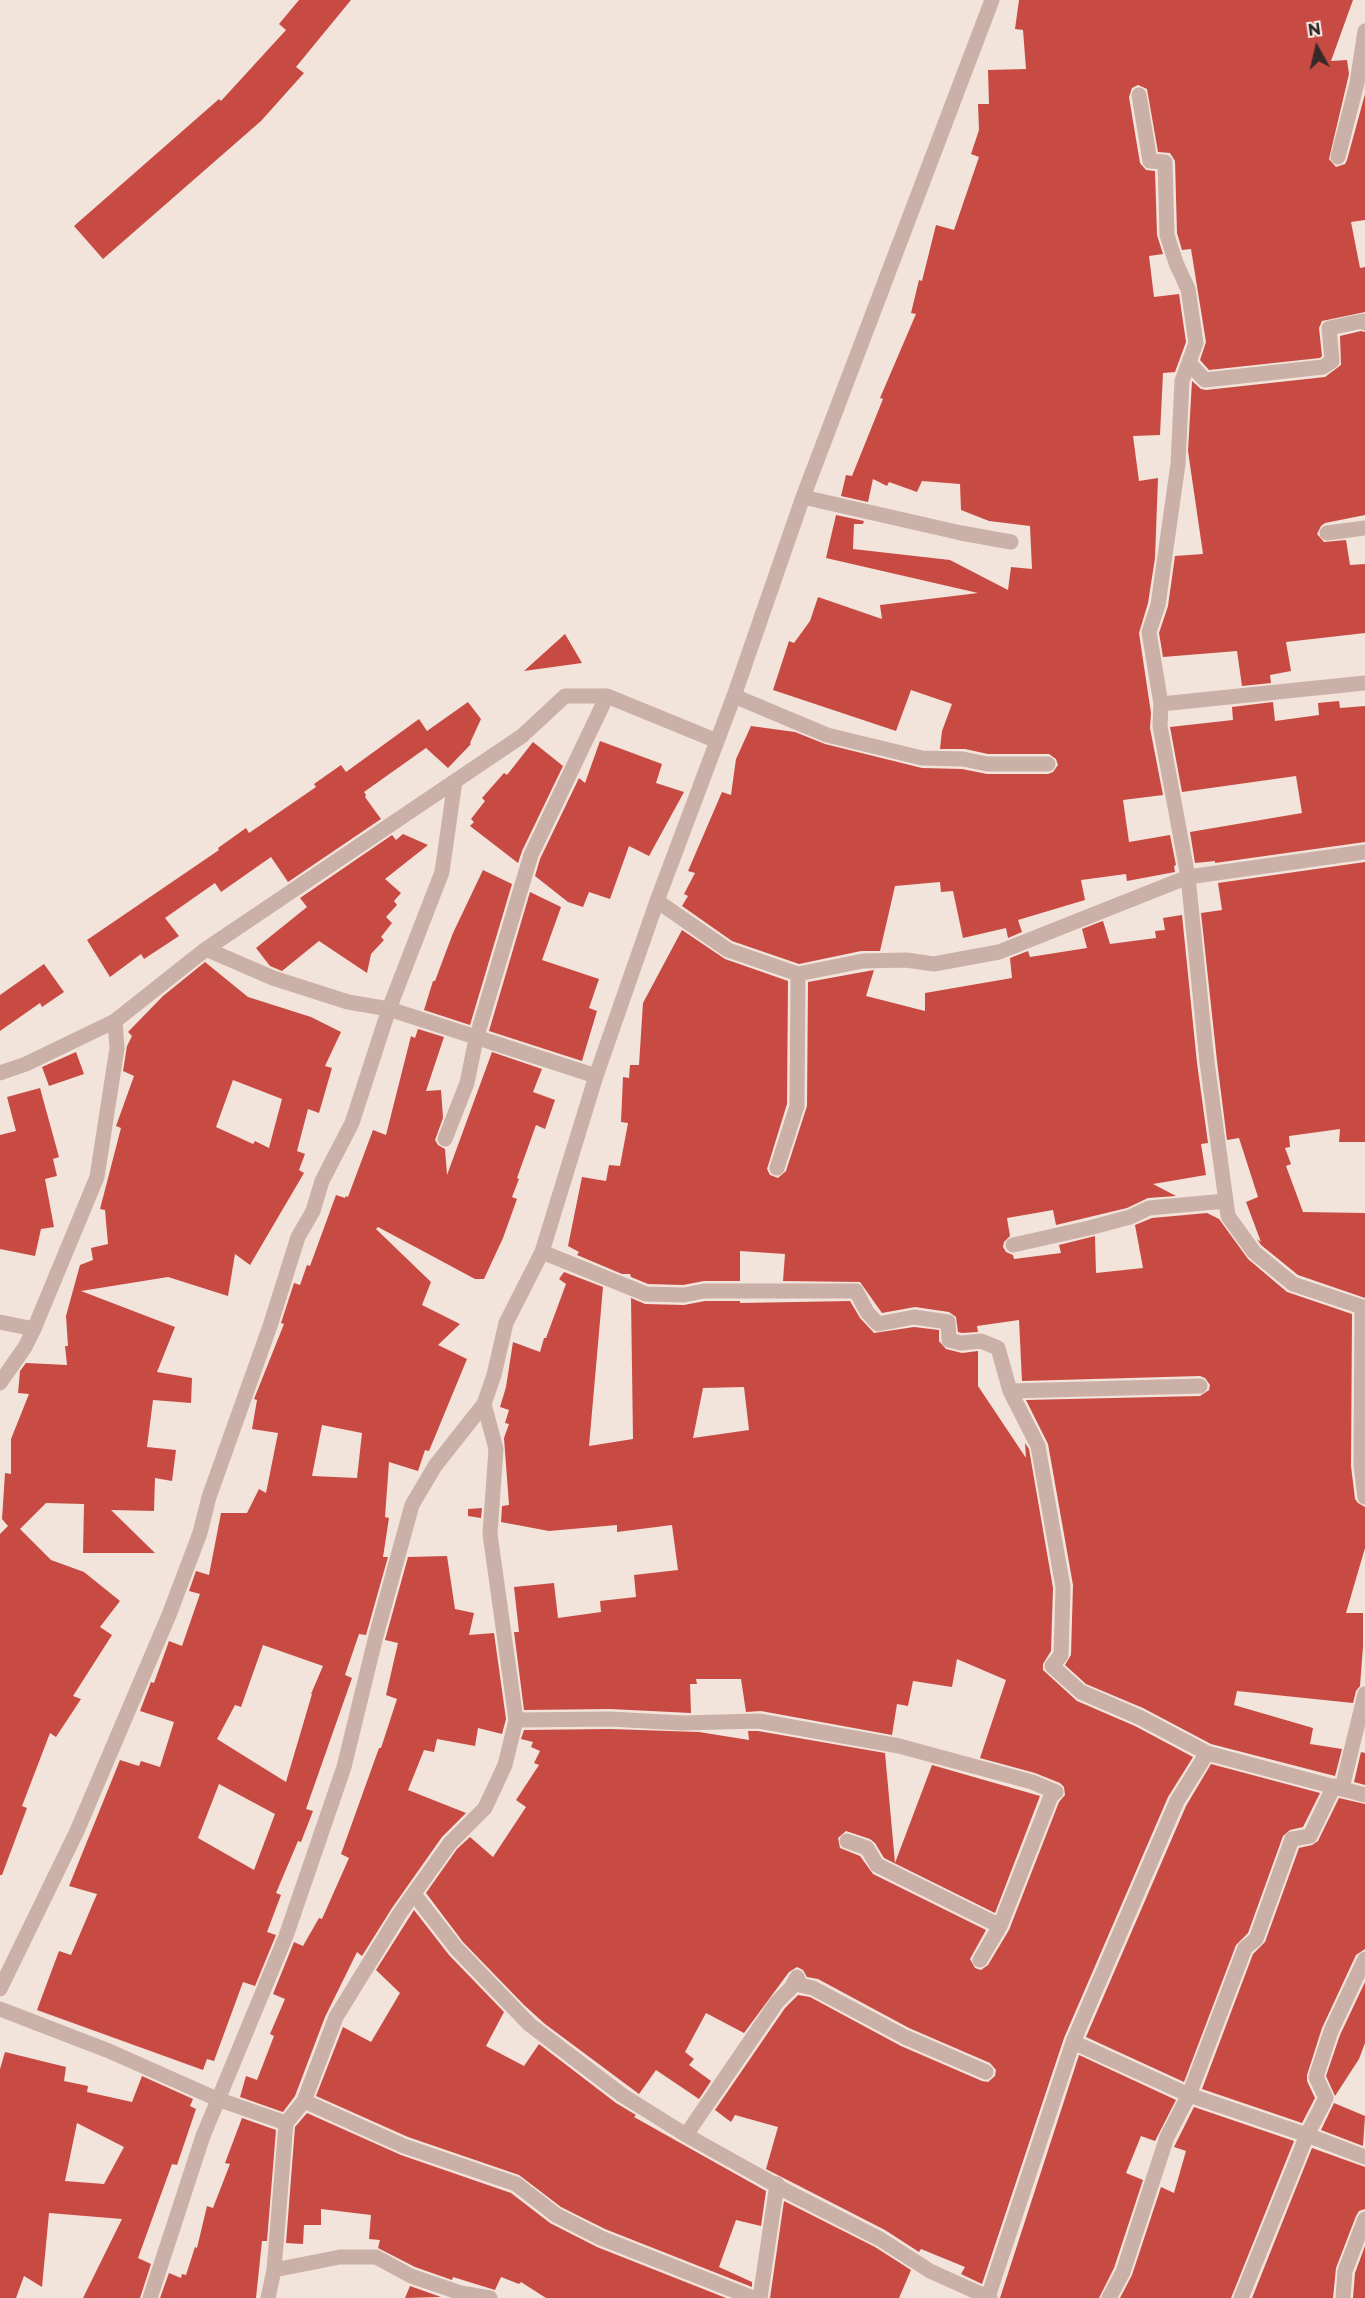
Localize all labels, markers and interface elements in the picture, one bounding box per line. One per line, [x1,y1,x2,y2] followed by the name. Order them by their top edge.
[1287,18,1347,78] north arrow
[1307,19,1322,40] text: N

